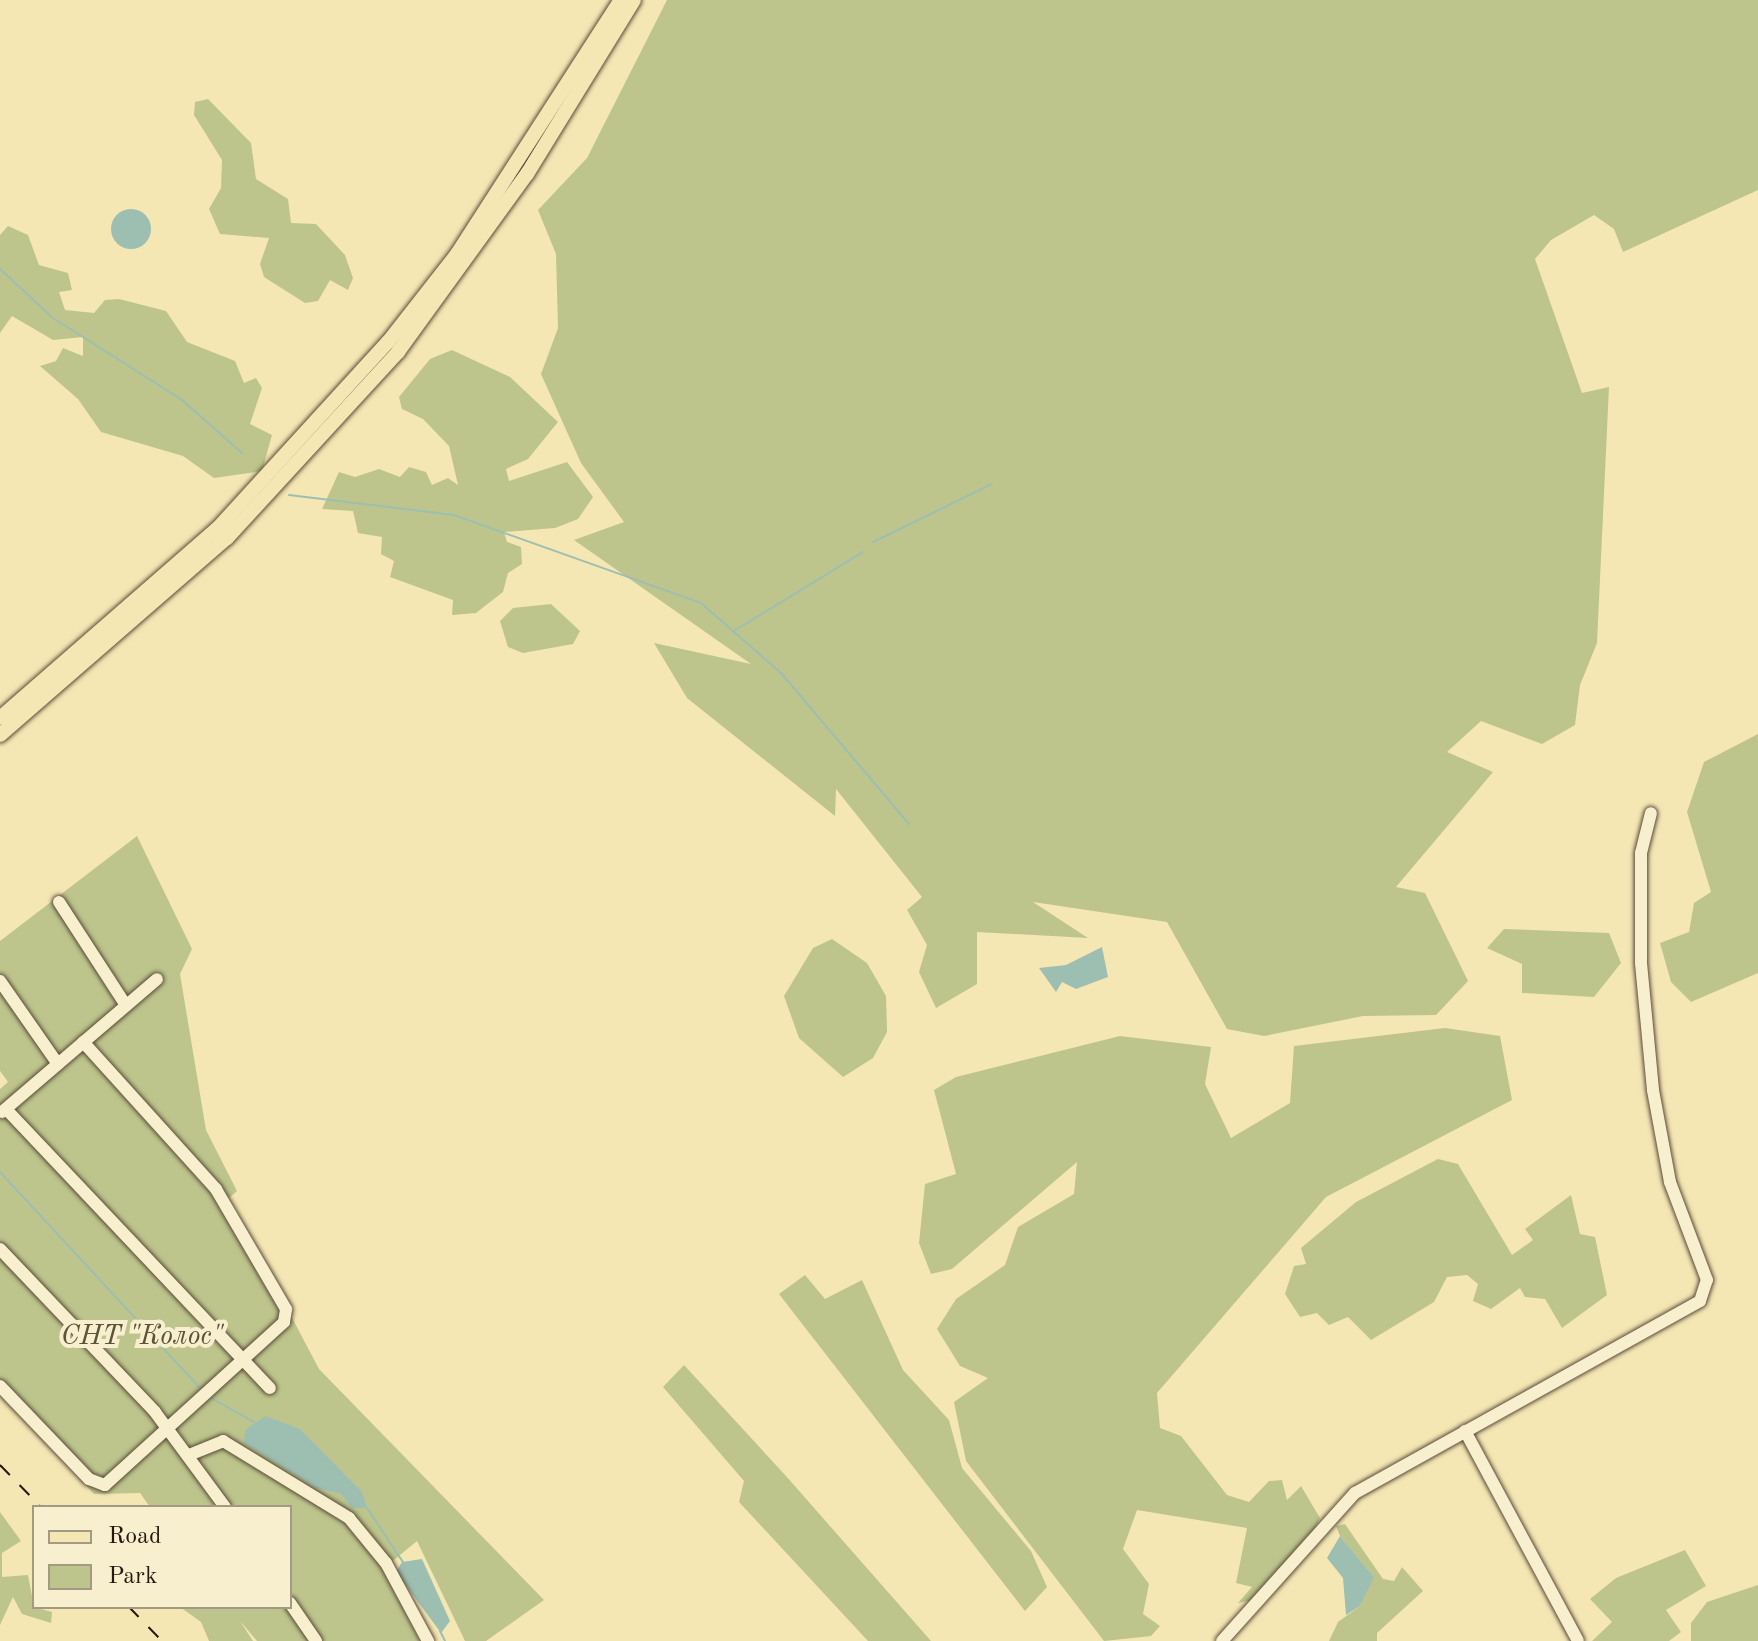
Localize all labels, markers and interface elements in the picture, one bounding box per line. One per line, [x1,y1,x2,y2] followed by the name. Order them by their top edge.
[61,1320,223,1354] park label: СНТ "Колос"
[32,1505,292,1609] legend
[108,1525,161,1549] text: Road
[108,1565,157,1589] text: Park

